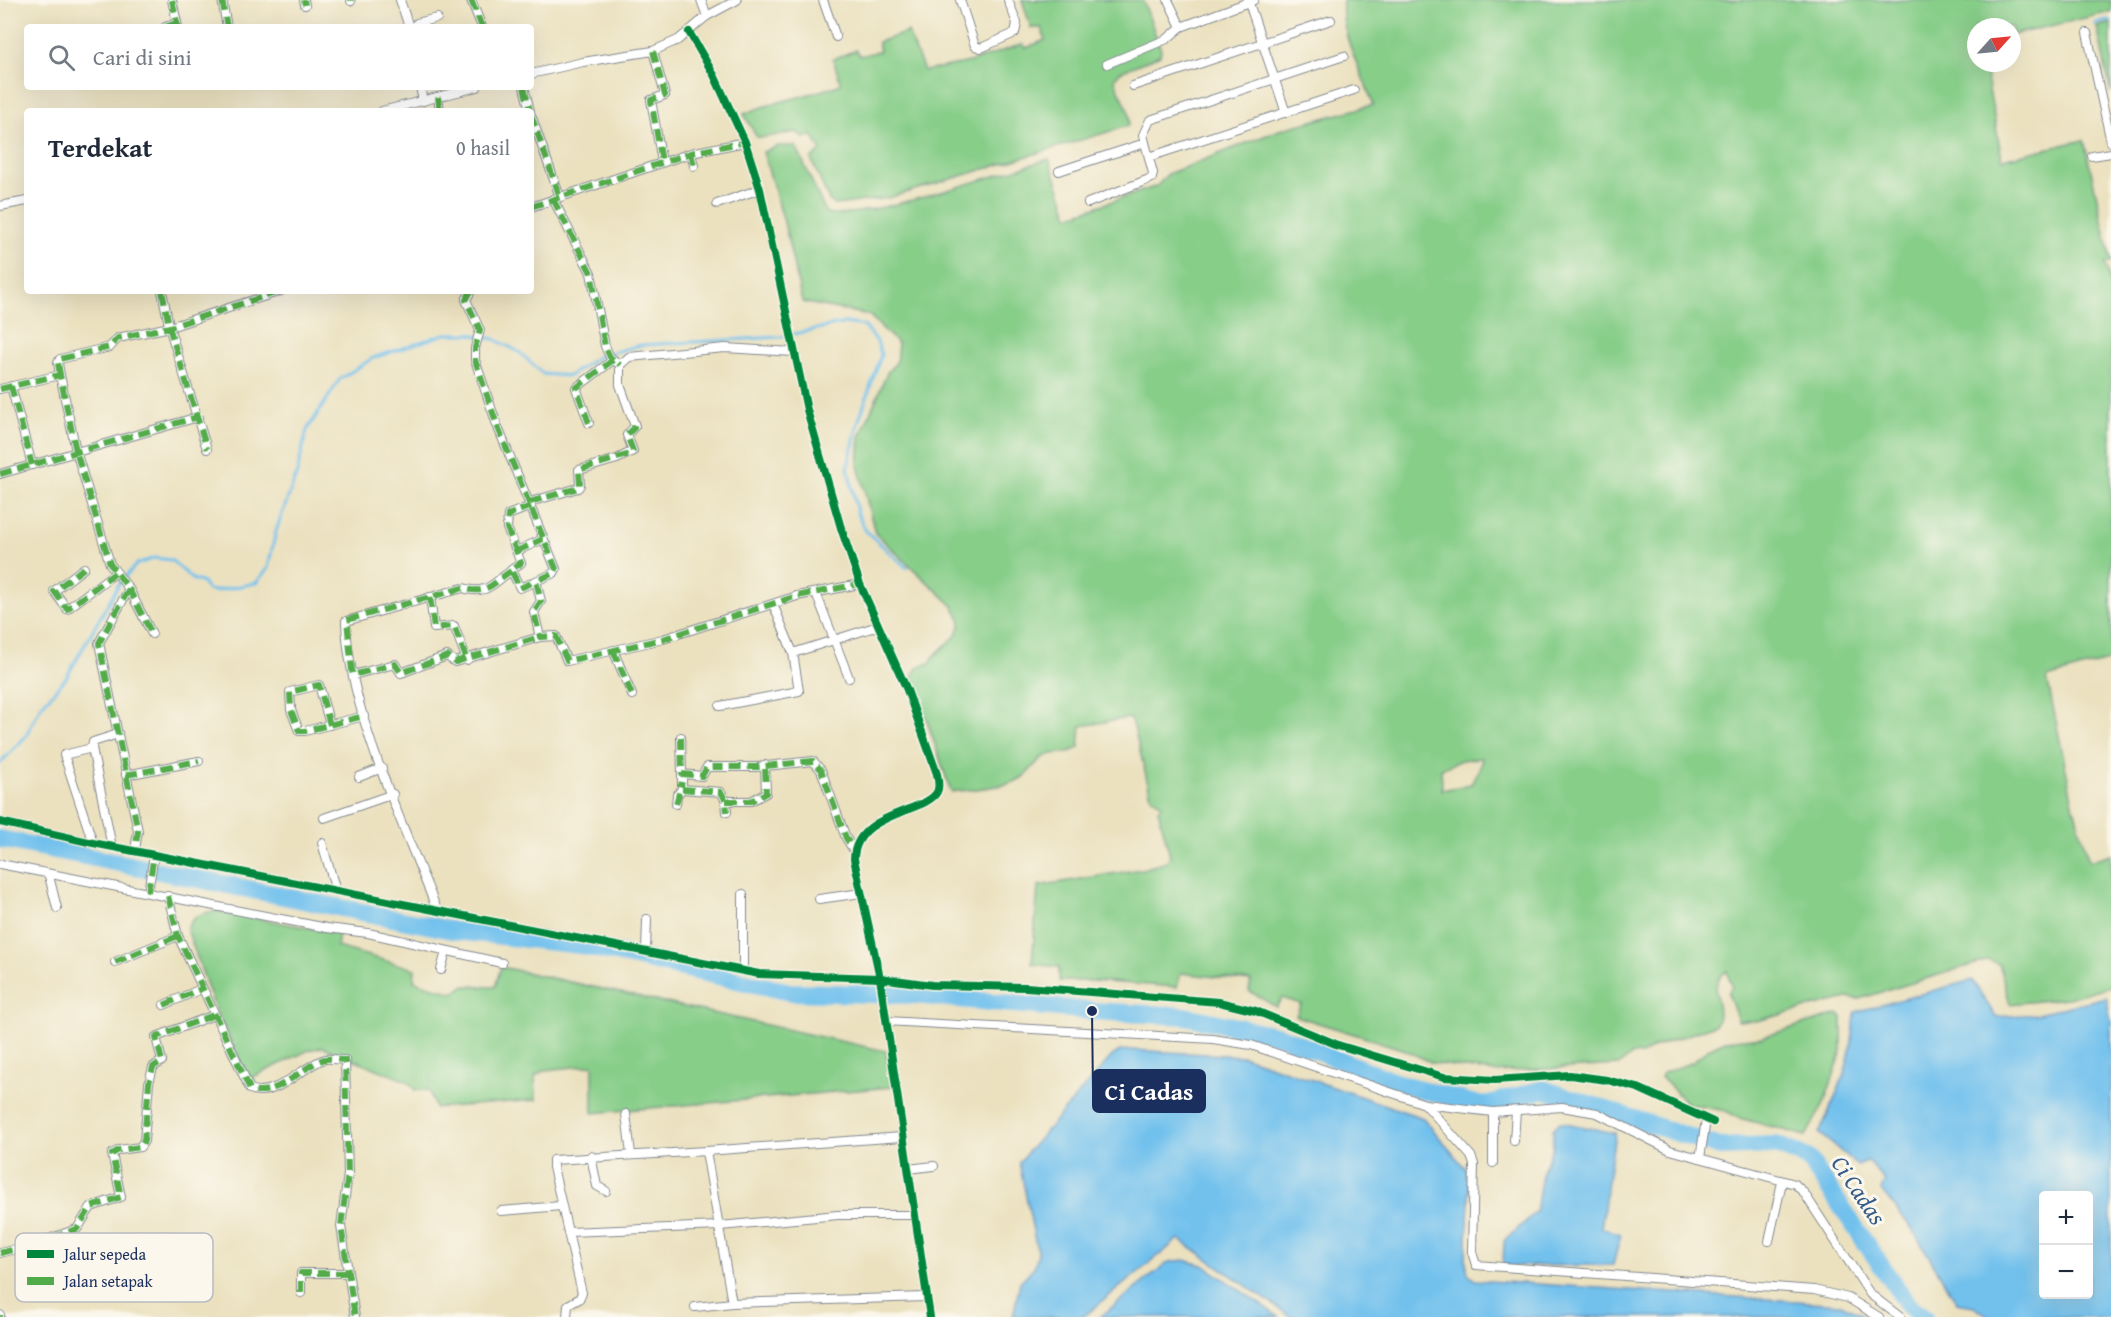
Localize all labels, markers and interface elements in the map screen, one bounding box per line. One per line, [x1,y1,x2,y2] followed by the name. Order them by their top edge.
[1967,18,2021,72] north arrow
[24,24,534,90] search box
[45,41,78,74] icon: search
[93,41,192,73] text: Cari di sini
[48,128,152,167] text: Terdekat
[456,133,510,162] text: 0 hasil
[1093,1070,1205,1112] callout: Ci Cadas
[1105,1074,1193,1109] text: Ci Cadas
[1823,1148,1895,1232] water label: Ci Cadas
[2039,1191,2093,1299] map controls
[2039,1191,2093,1245] button: +
[15,1233,213,1302] legend
[62,1242,146,1266] text: Jalur sepeda
[2039,1245,2093,1299] button: −
[62,1269,153,1293] text: Jalan setapak

